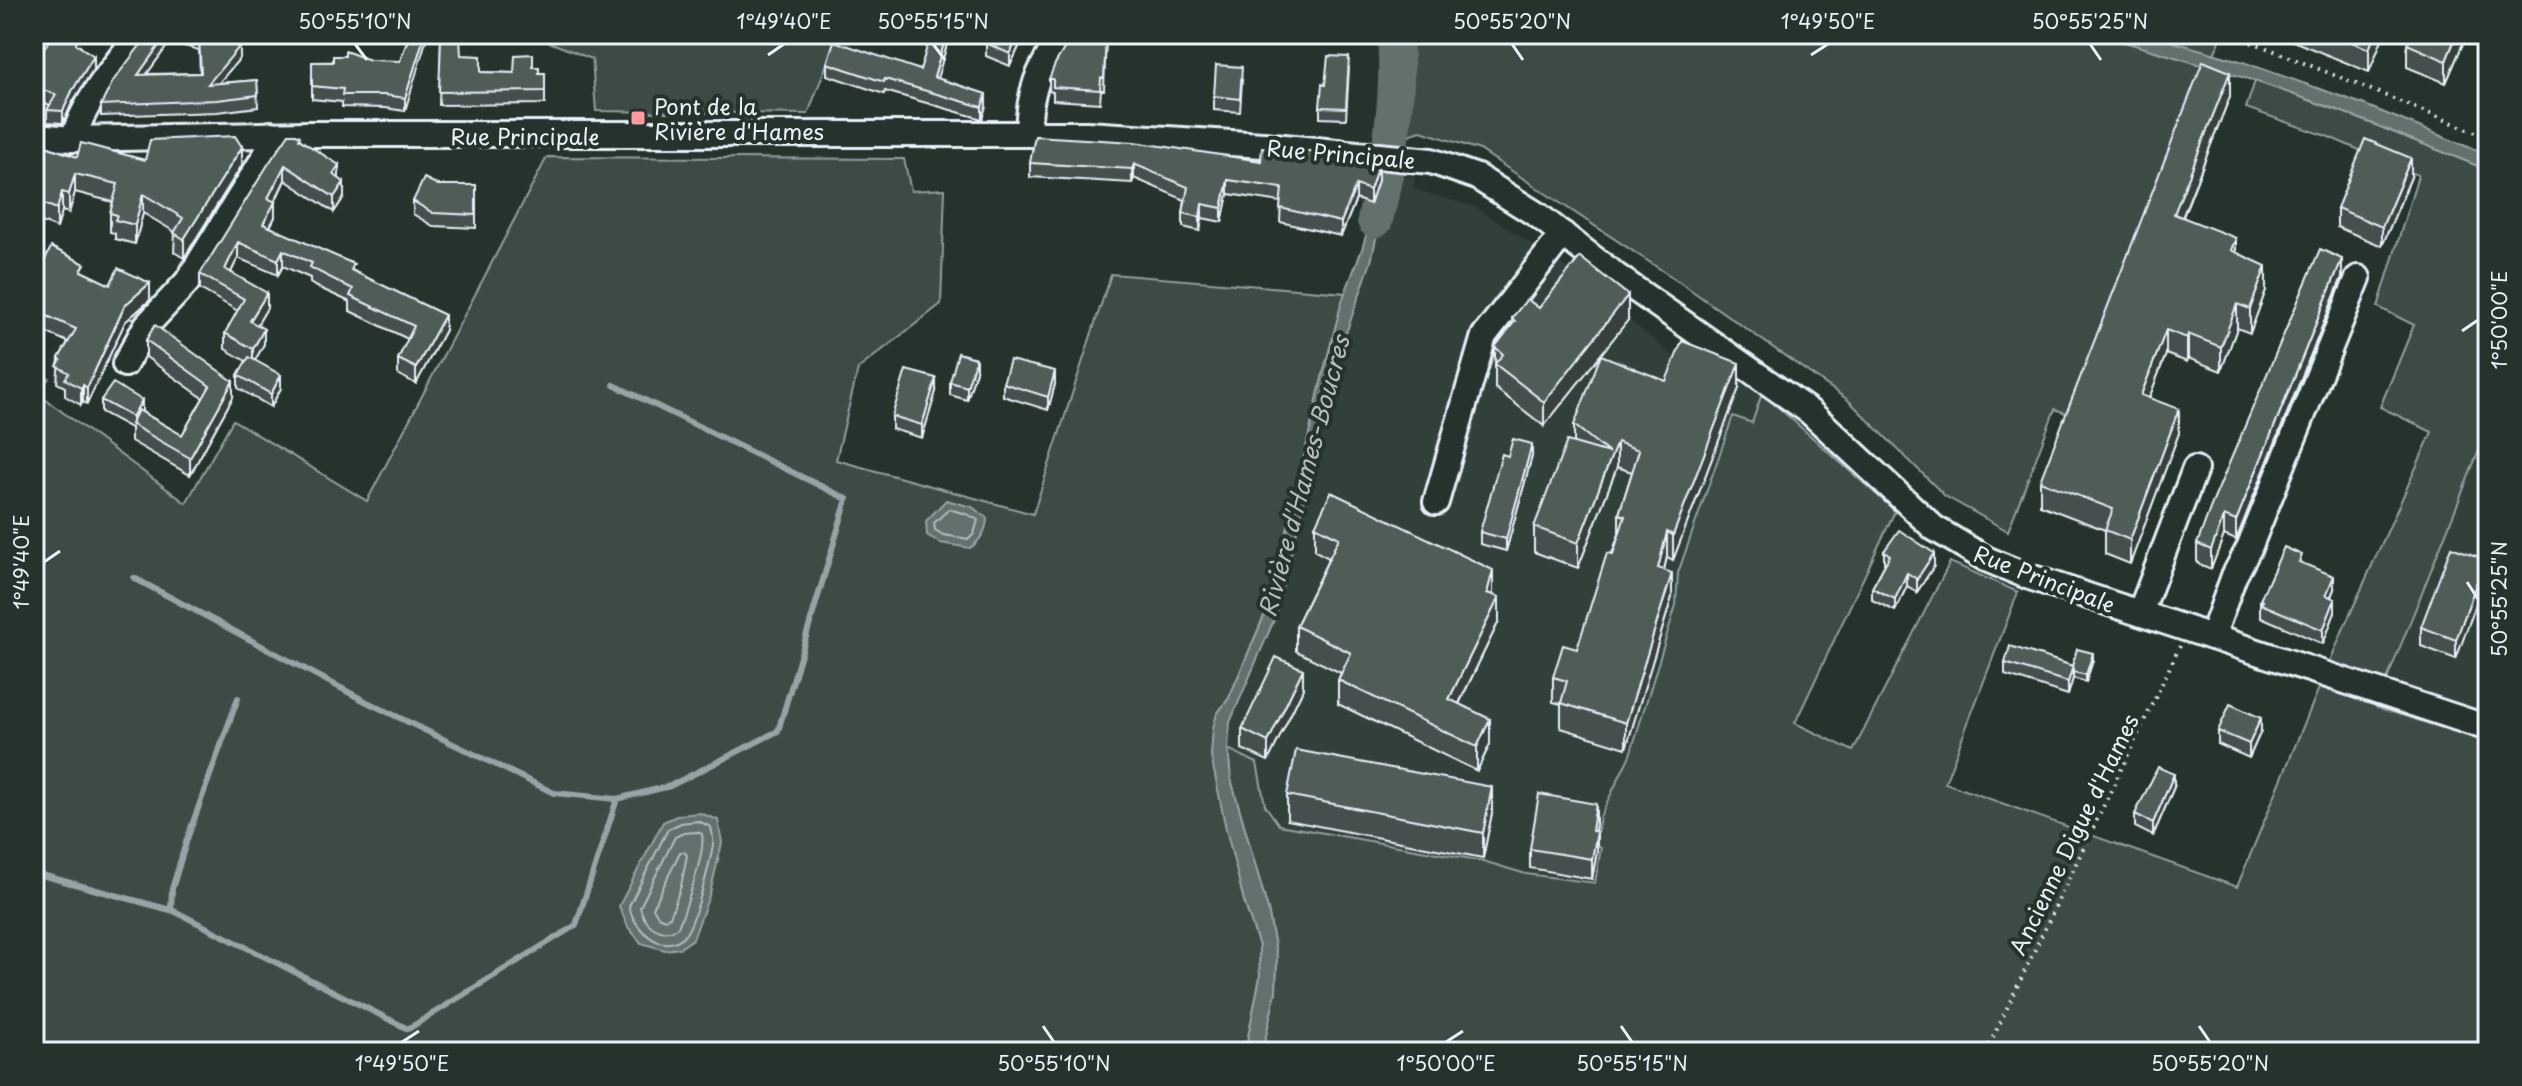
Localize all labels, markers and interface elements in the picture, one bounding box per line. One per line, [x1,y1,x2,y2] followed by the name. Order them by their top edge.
[298,6,412,36] text: 50°55'10"N
[736,6,832,36] text: 1°49'40"E
[877,6,989,36] text: 50°55'15"N
[1453,6,1571,36] text: 50°55'20"N
[1781,6,1875,36] text: 1°49'50"E
[2032,6,2148,36] text: 50°55'25"N
[654,89,824,147] place label: Pont de la Rivière d'Hames
[629,109,647,127] marker: Pont de la Rivière d'Hames
[451,119,599,152] street label: Rue Principale
[1265,130,1417,176] street label: Rue Principale
[2484,271,2514,369] text: 1°50'00"E
[1248,330,1358,621] water label: Rivière d'Hames-Boucres
[6,514,36,610] text: 1°49'40"E
[1970,536,2120,620] street label: Rue Principale
[2484,541,2514,657] text: 50°55'25"N
[2000,708,2146,960] street label: Ancienne Digue d'Hames
[355,1048,449,1078] text: 1°49'50"E
[997,1048,1111,1078] text: 50°55'10"N
[1397,1048,1495,1078] text: 1°50'00"E
[1576,1048,1688,1078] text: 50°55'15"N
[2151,1048,2269,1078] text: 50°55'20"N

